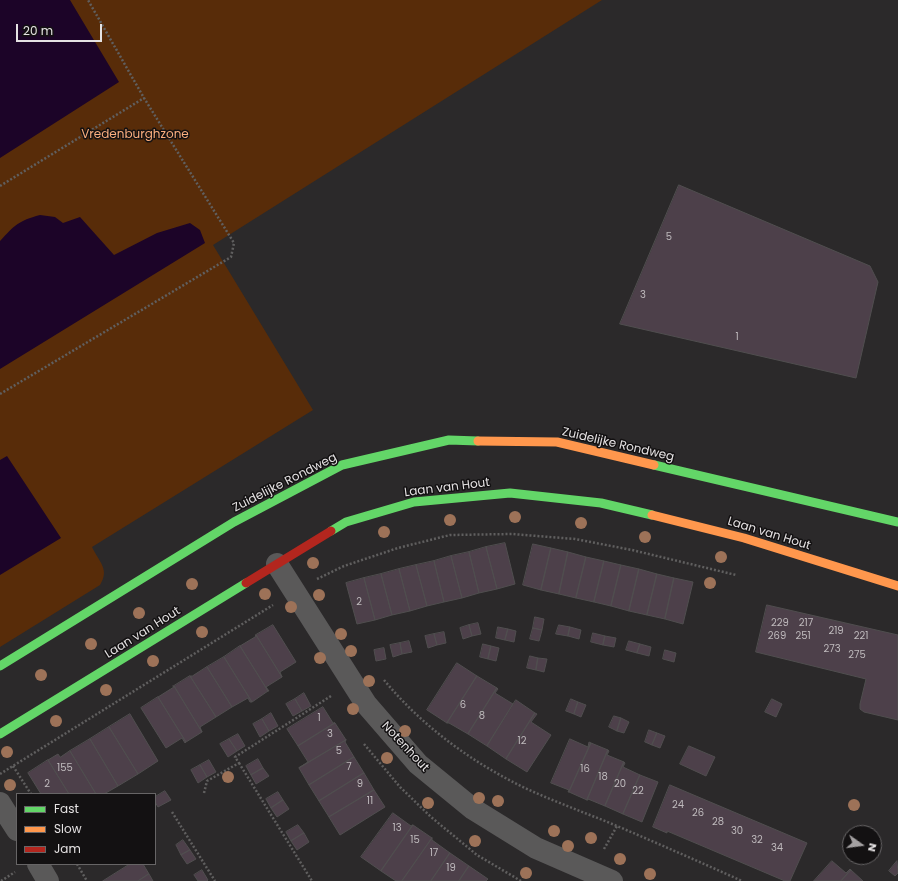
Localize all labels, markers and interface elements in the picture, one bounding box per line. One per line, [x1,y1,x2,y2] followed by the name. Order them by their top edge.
[18,16,104,42] scale bar
[23,22,53,39] text: 20 m
[81,128,189,142] park label: Vredenburghzone
[666,231,672,243] house number: 5
[640,289,646,301] house number: 3
[735,331,739,343] house number: 1
[561,425,675,465] street label: Zuidelijke Rondweg
[231,451,339,515] street label: Zuidelijke Rondweg
[403,476,491,500] street label: Laan van Hout
[726,515,812,553] street label: Laan van Hout
[356,596,362,608] house number: 2
[103,604,183,662] street label: Laan van Hout
[771,617,789,629] house number: 229
[799,617,813,629] house number: 217
[828,625,844,637] house number: 219
[768,630,786,642] house number: 269
[795,630,811,642] house number: 251
[854,630,868,642] house number: 221
[823,643,841,655] house number: 273
[848,649,866,661] house number: 275
[460,699,466,711] house number: 6
[479,710,485,722] house number: 8
[317,712,321,724] house number: 1
[378,719,432,775] street label: Notenhout
[327,728,333,740] house number: 3
[518,735,526,747] house number: 12
[336,745,342,757] house number: 5
[346,761,352,773] house number: 7
[57,762,73,774] house number: 155
[580,763,590,775] house number: 16
[598,771,608,783] house number: 18
[44,778,50,790] house number: 2
[357,778,363,790] house number: 9
[614,778,626,790] house number: 20
[632,785,644,797] house number: 22
[16,793,156,865] legend
[367,795,373,807] house number: 11
[672,799,684,811] house number: 24
[54,800,79,817] text: Fast
[692,807,704,819] house number: 26
[712,816,724,828] house number: 28
[54,820,82,837] text: Slow
[392,822,402,834] house number: 13
[731,825,743,837] house number: 30
[842,825,882,865] north arrow
[410,834,420,846] house number: 15
[751,834,763,846] house number: 32
[54,840,81,857] text: Jam
[771,842,783,854] house number: 34
[864,842,881,854] text: N
[430,847,438,859] house number: 17
[446,862,456,874] house number: 19

